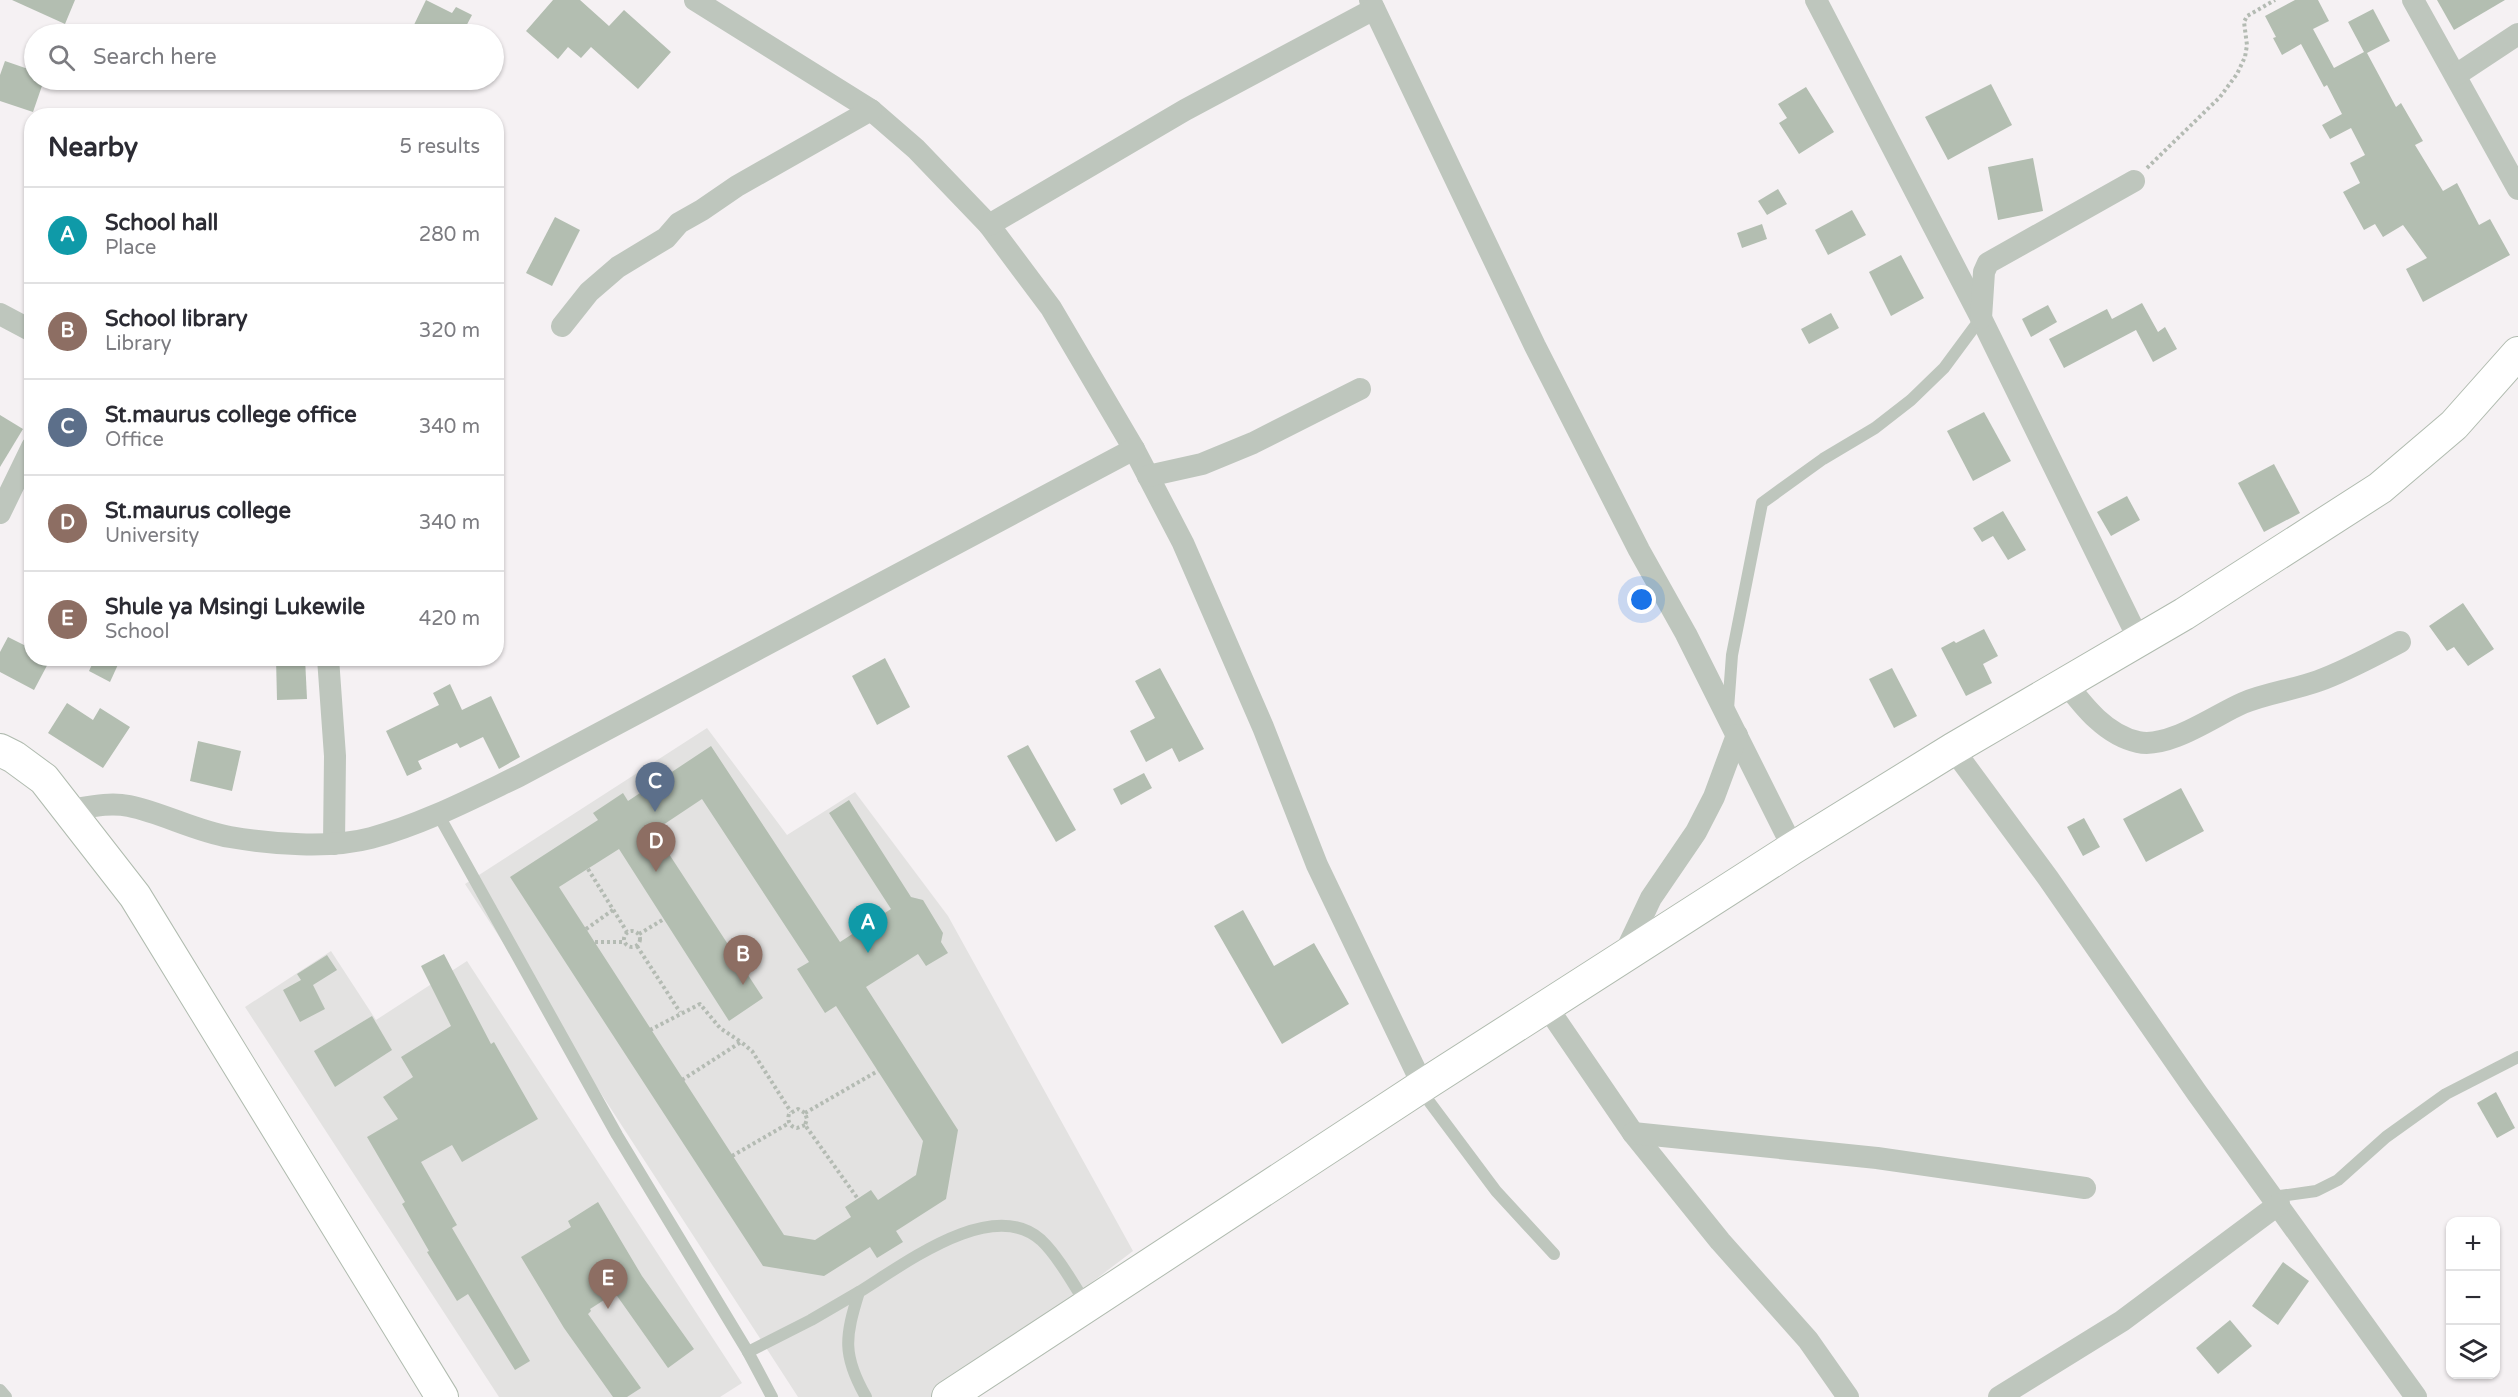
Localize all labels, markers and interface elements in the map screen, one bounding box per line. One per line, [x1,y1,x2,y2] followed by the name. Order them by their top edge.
[24,24,504,90] search box
[45,41,78,74] icon: search
[93,44,217,70] text: Search here
[48,132,138,163] text: Nearby
[400,135,480,159] text: 5 results
[105,210,218,236] text: School hall
[60,223,75,247] text: A
[419,223,480,247] text: 280 m
[105,236,156,260] text: Place
[105,306,248,332] text: School library
[61,319,74,343] text: B
[419,319,480,343] text: 320 m
[105,332,171,356] text: Library
[105,402,357,428] text: St.maurus college office
[61,415,74,439] text: C
[419,415,480,439] text: 340 m
[105,428,164,452] text: Office
[105,498,291,524] text: St.maurus college
[60,511,75,535] text: D
[419,511,480,535] text: 340 m
[105,524,199,548] text: University
[1627,585,1656,614] your location
[105,594,365,620] text: Shule ya Msingi Lukewile
[61,607,74,631] text: E
[419,607,480,631] text: 420 m
[105,620,169,644] text: School
[636,762,674,812] pin: C
[636,822,676,872] pin: D
[848,904,888,953] pin: A
[724,936,762,985] pin: B
[2446,1217,2500,1379] map controls
[2446,1217,2500,1271] button: +
[588,1260,628,1309] pin: E
[2446,1271,2500,1325] button: −
[2446,1325,2500,1379] button: layers

